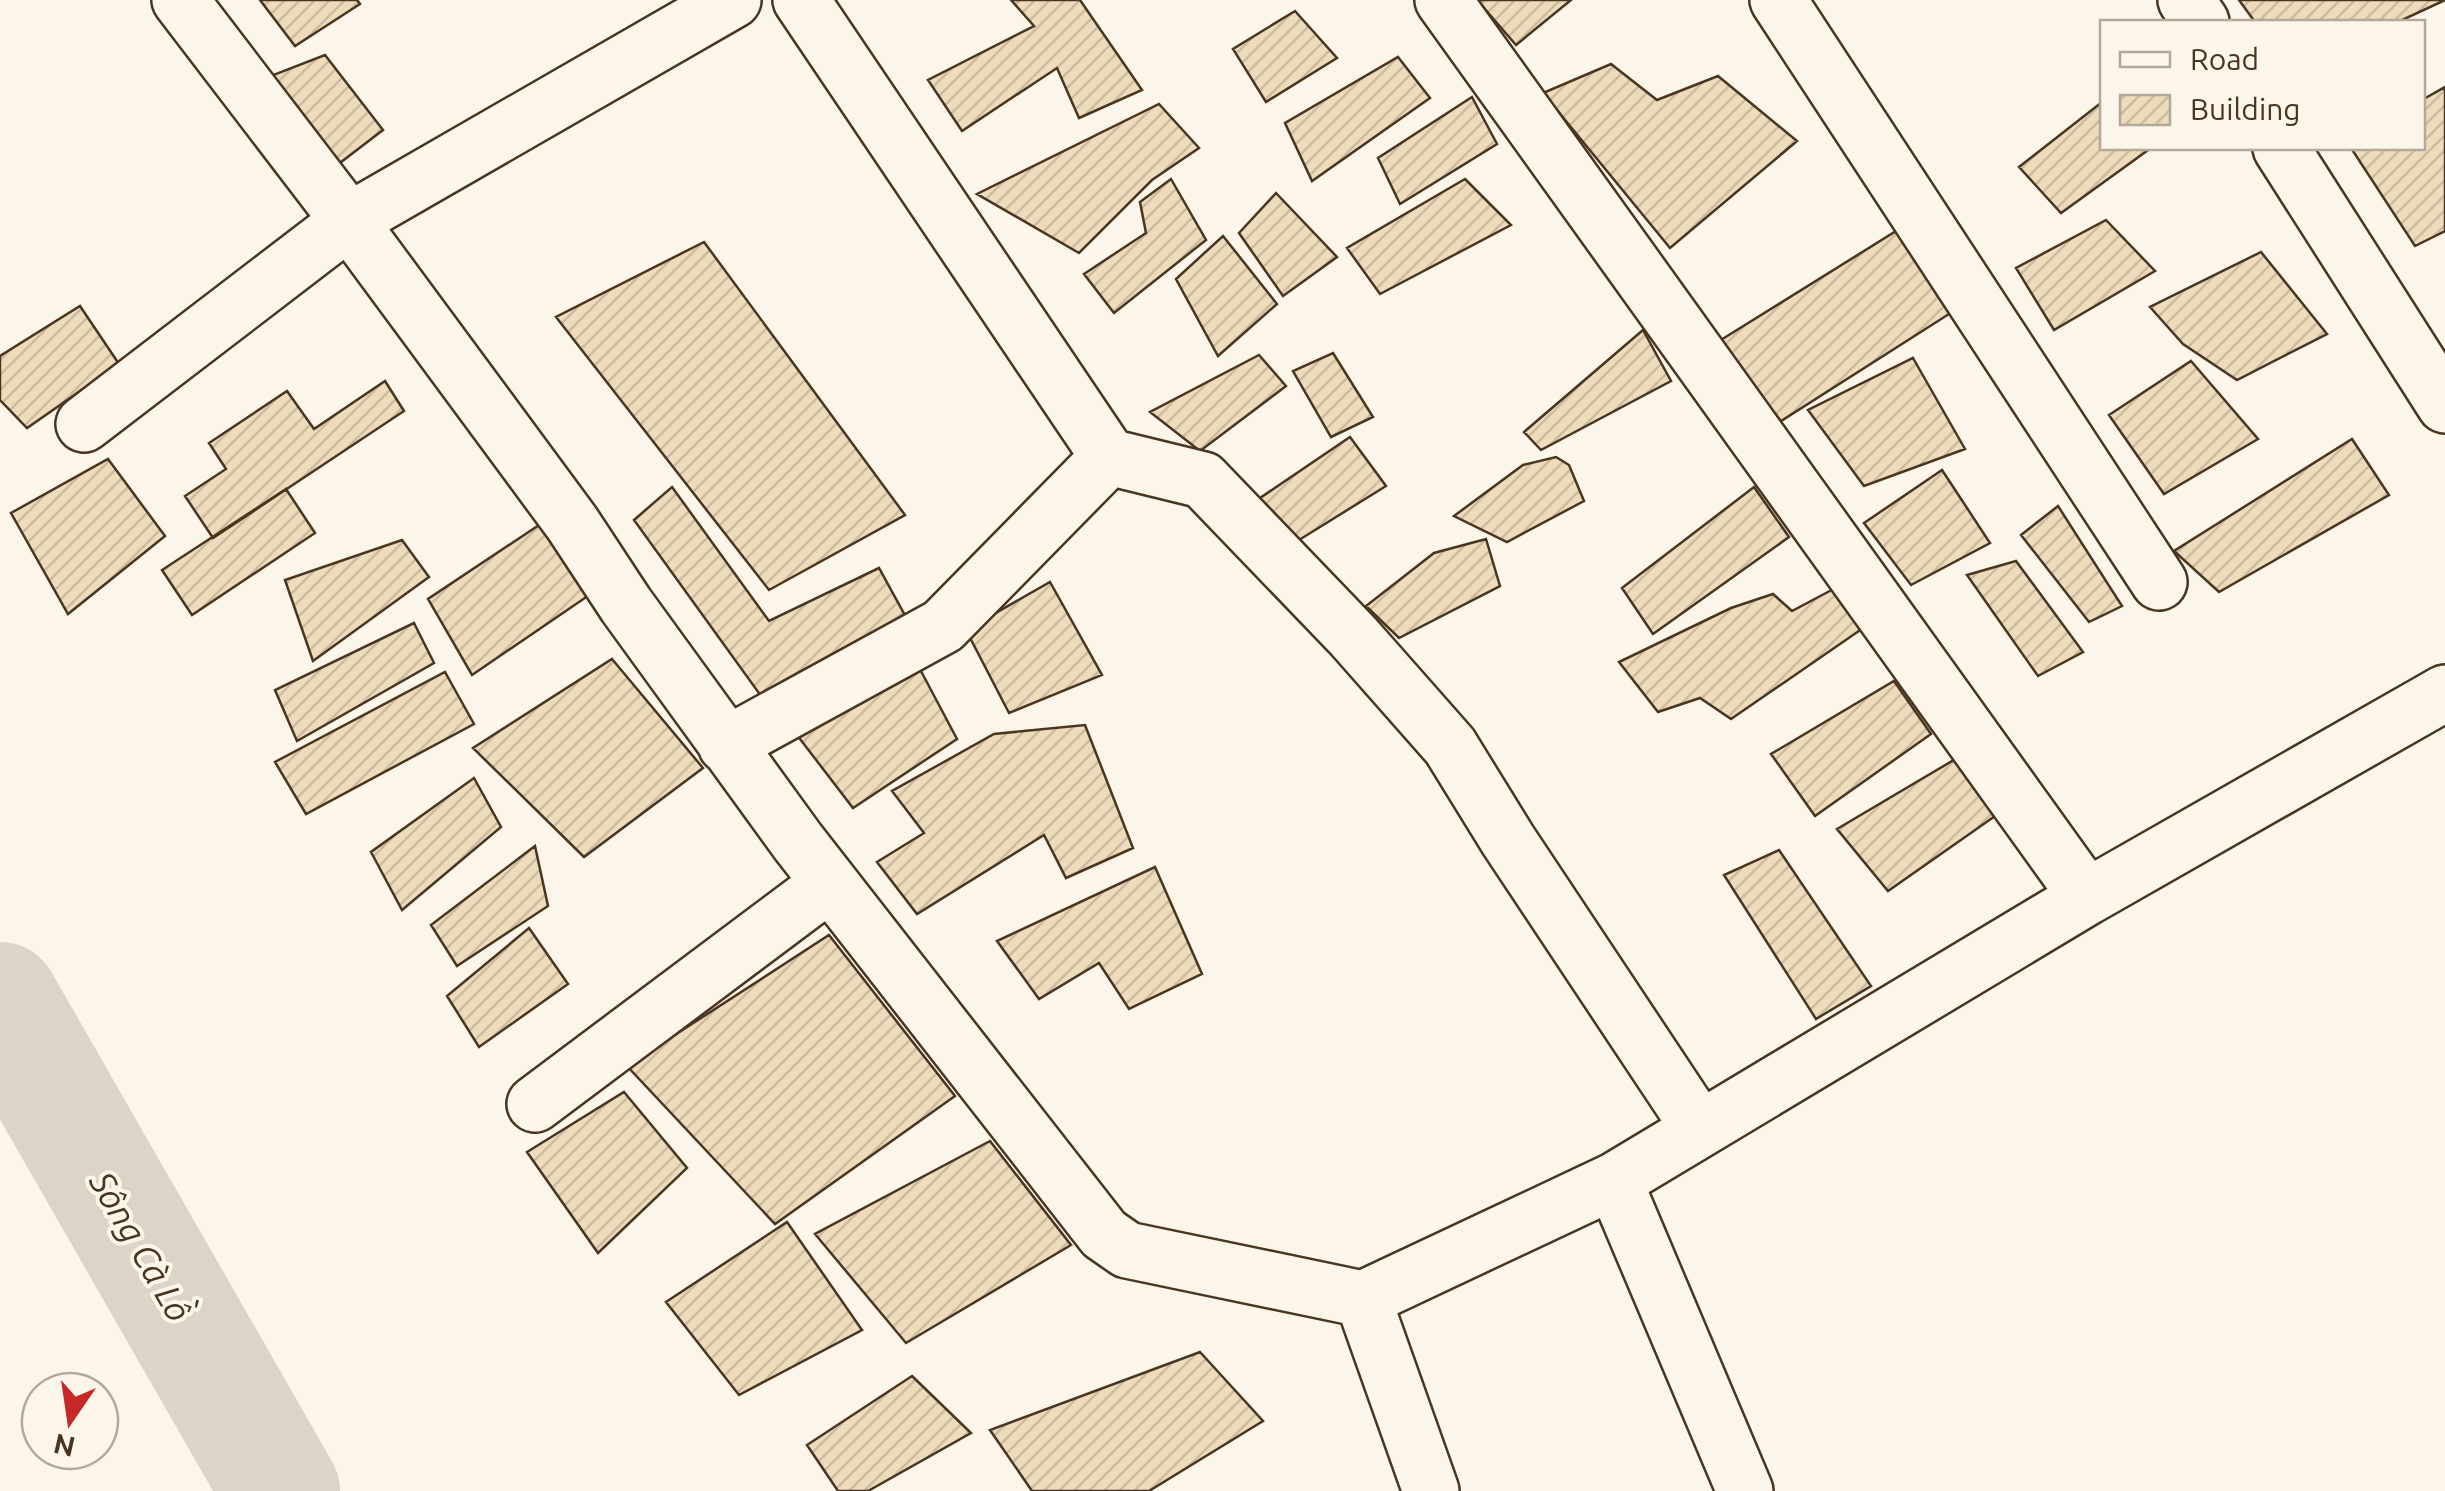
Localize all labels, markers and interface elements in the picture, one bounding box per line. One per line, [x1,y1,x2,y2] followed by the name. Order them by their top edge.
[2100,20,2425,150] legend
[2190,42,2259,76] text: Road
[2190,92,2301,126] text: Building
[82,1161,203,1328] water label: Sông Cà Lồ
[20,1371,120,1471] north arrow
[51,1428,78,1463] text: N

